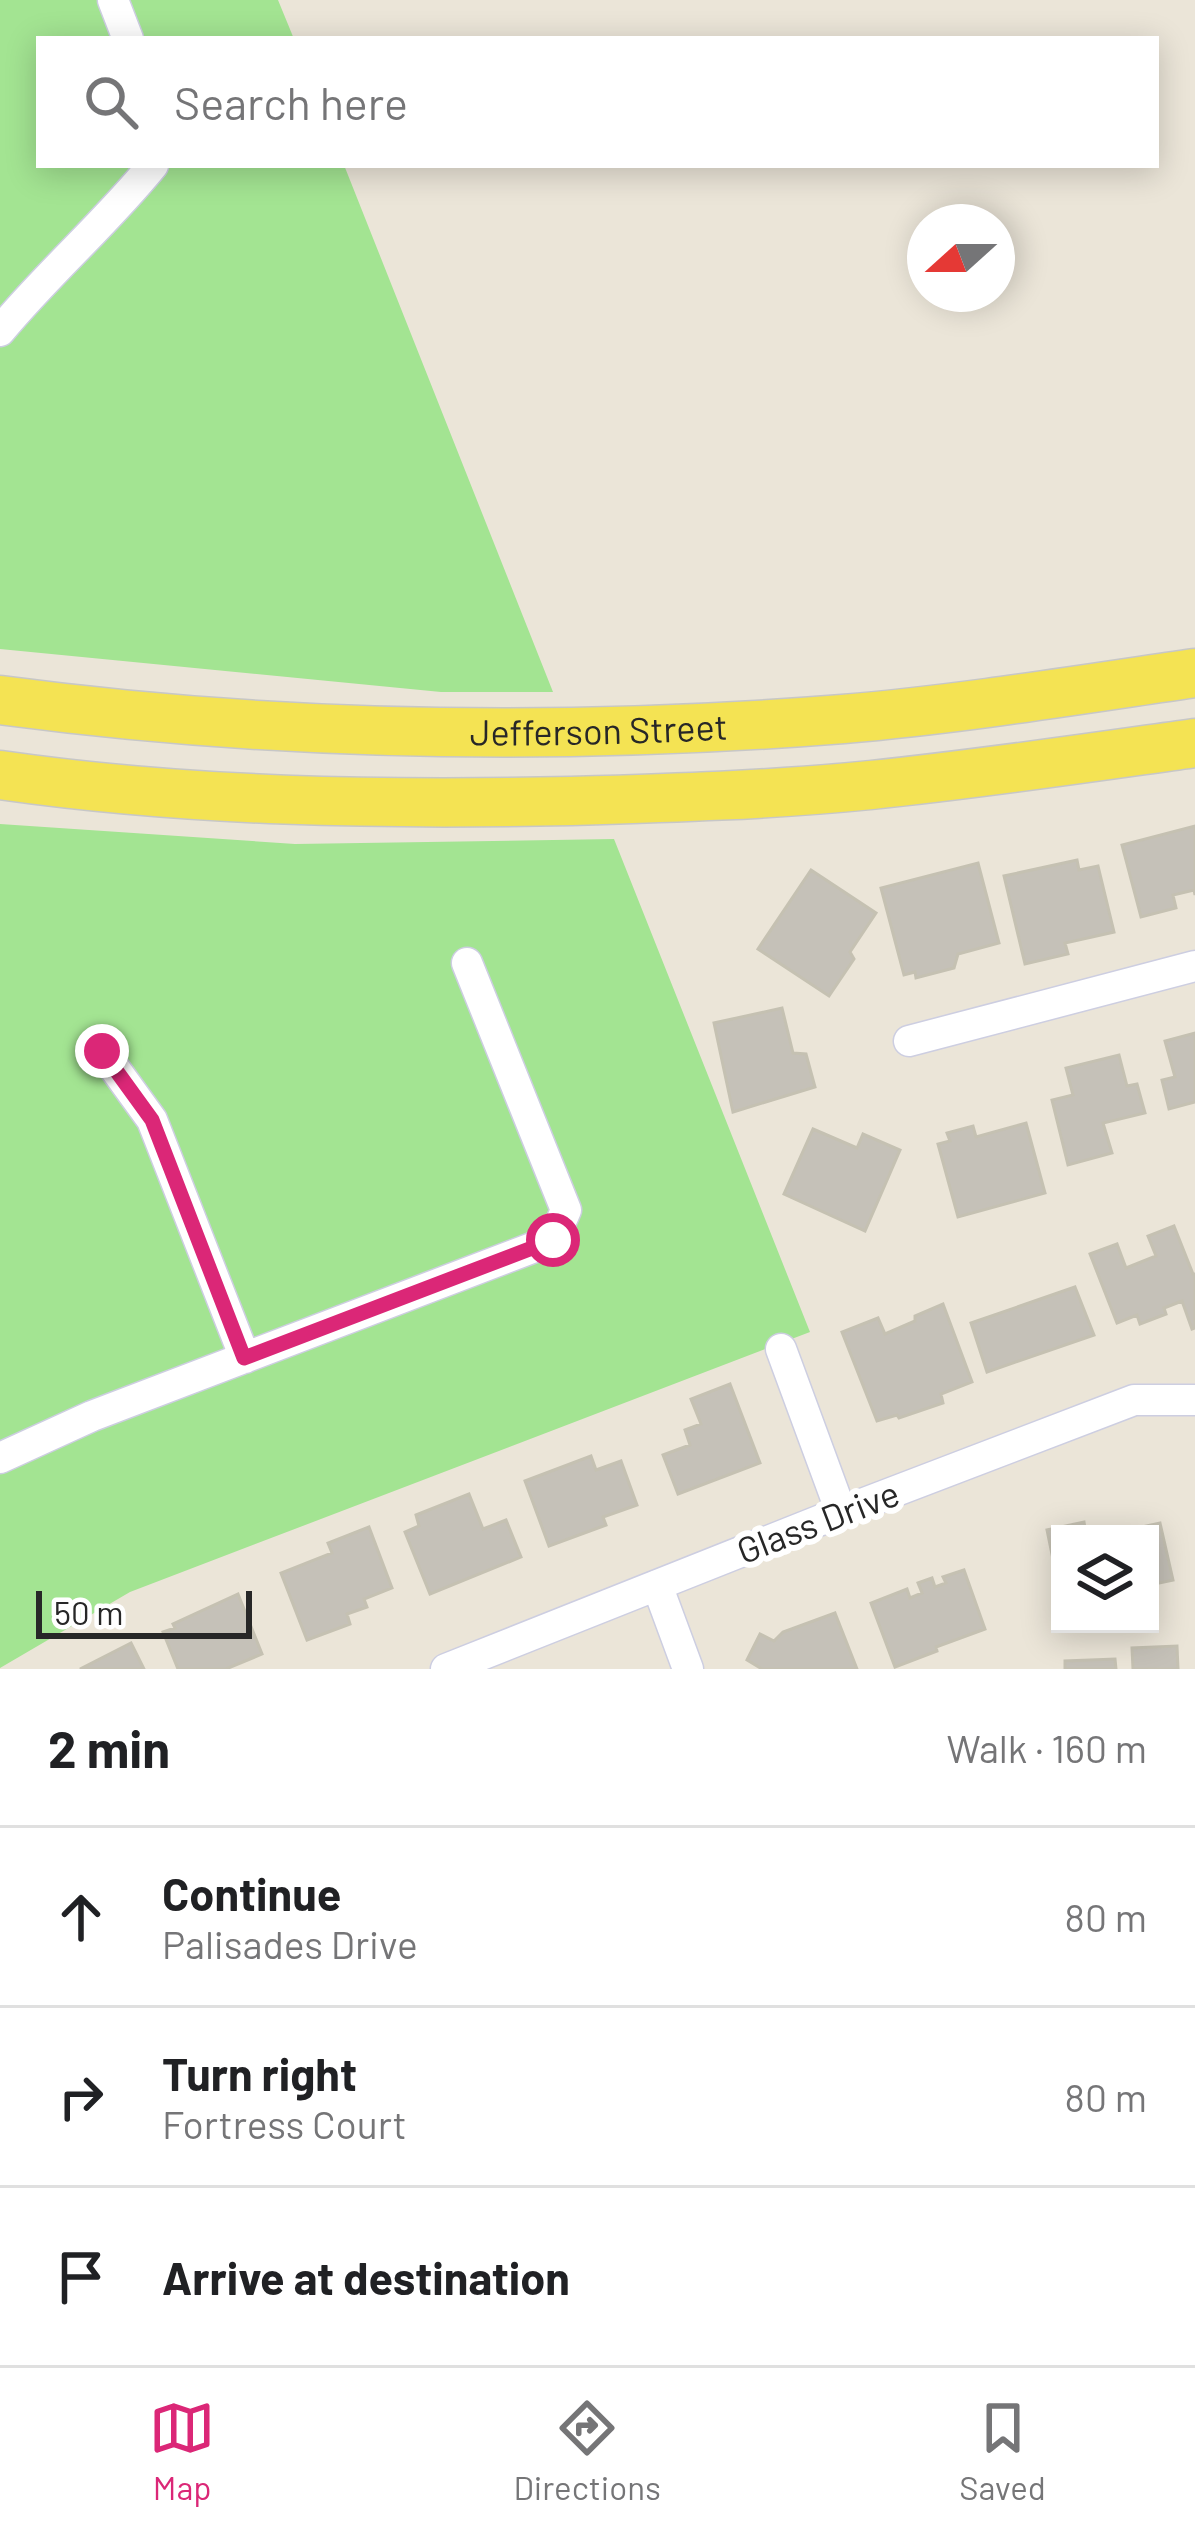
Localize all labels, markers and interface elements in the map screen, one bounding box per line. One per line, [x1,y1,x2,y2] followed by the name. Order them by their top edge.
[36,36,1159,168] search box
[78,69,144,135] icon: search
[174,75,408,129] text: Search here
[907,204,1015,312] north arrow
[470,704,728,752] street label: Jefferson Street
[75,1024,129,1078] route end
[526,1213,580,1267] route start
[730,1470,905,1571] street label: Glass Drive
[1051,1525,1159,1633] map controls
[1051,1525,1159,1633] button: layers
[36,1585,252,1638] scale bar
[54,1592,124,1632] text: 50 m
[48,1717,170,1778] text: 2 min
[947,1724,1147,1771] text: Walk · 160 m
[162,1866,341,1920] text: Continue
[48,1884,114,1950] icon: ahead
[1065,1893,1147,1940] text: 80 m
[162,1920,418,1967] text: Palisades Drive
[162,2046,357,2100] text: Turn right
[48,2064,114,2130] icon: right
[1065,2073,1147,2120] text: 80 m
[162,2100,407,2147] text: Fortress Court
[48,2244,114,2310] icon: arrive
[162,2250,570,2304] text: Arrive at destination
[149,2395,215,2507] tab: Map
[513,2395,661,2507] tab: Directions
[959,2395,1046,2507] tab: Saved

